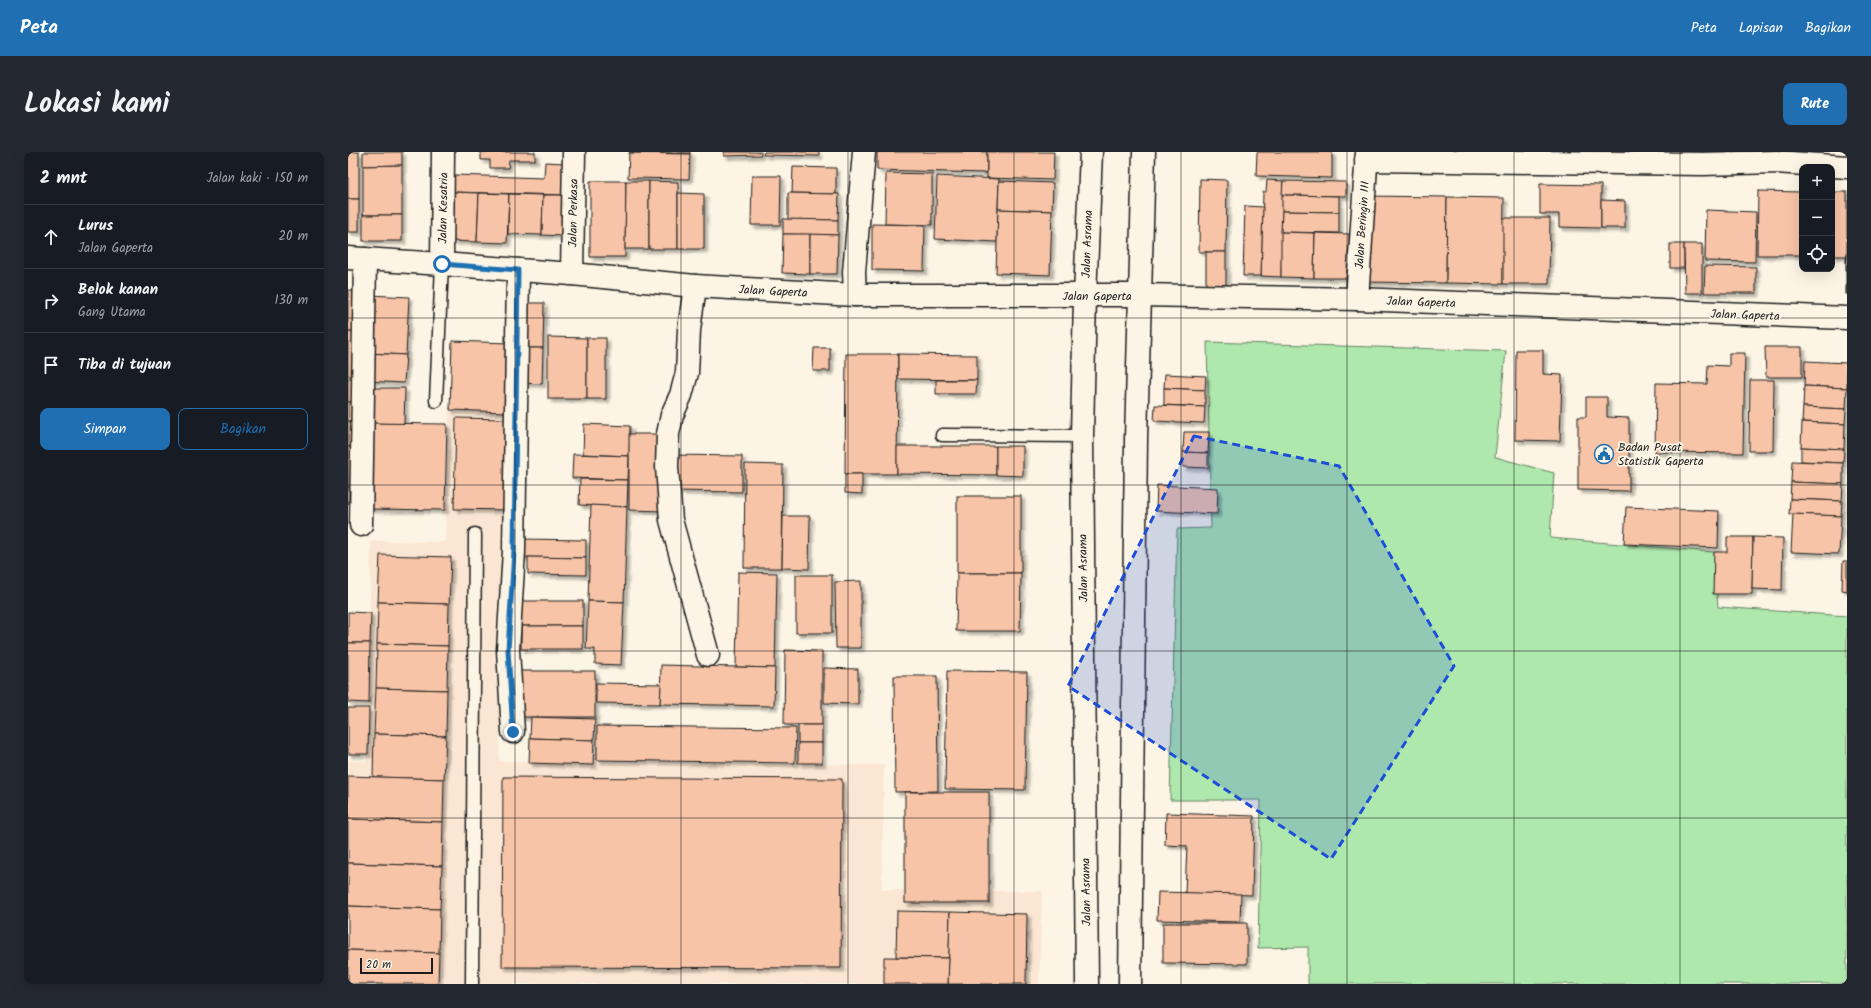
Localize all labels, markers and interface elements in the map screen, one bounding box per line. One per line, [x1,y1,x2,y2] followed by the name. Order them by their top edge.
[20,13,58,43] text: Peta
[1691,17,1717,39] text: Peta
[1739,17,1783,39] text: Lapisan
[1805,17,1851,39] text: Bagikan
[24,82,170,127] text: Lokasi kami
[1783,83,1847,125] button: Rute
[1799,164,1835,272] map controls
[1799,164,1835,200] button: +
[40,165,87,192] text: 2 mnt
[206,168,308,189] text: Jalan kaki · 150 m
[433,172,454,244] street label: Jalan Kesatria
[563,178,584,248] street label: Jalan Perkasa
[1350,180,1375,270] street label: Jalan Beringin III
[1799,200,1835,236] button: −
[1077,209,1098,278] street label: Jalan Asrama
[78,214,113,238] text: Lurus
[40,226,62,248] icon: ahead
[278,226,308,247] text: 20 m
[1799,236,1835,272] button: locate
[78,238,153,259] text: Jalan Gaperta
[433,255,451,273] route start
[78,278,158,302] text: Belok kanan
[738,280,808,303] street label: Jalan Gaperta
[1062,287,1132,306] street label: Jalan Gaperta
[40,290,62,312] icon: right
[274,290,308,311] text: 130 m
[1386,292,1456,313] street label: Jalan Gaperta
[78,302,146,323] text: Gang Utama
[1710,305,1780,326] street label: Jalan Gaperta
[78,353,171,377] text: Tiba di tujuan
[40,354,62,376] icon: arrive
[40,408,170,450] button: Simpan
[178,408,308,450] button: Bagikan
[1618,438,1704,471] place label: Badan Pusat Statistik Gaperta
[1593,443,1615,465] public building icon: Badan Pusat Statistik Gaperta
[1073,533,1094,602] street label: Jalan Asrama
[504,723,522,741] route end
[1076,857,1097,926] street label: Jalan Asrama
[360,956,433,975] scale bar
[366,956,391,974] text: 20 m

